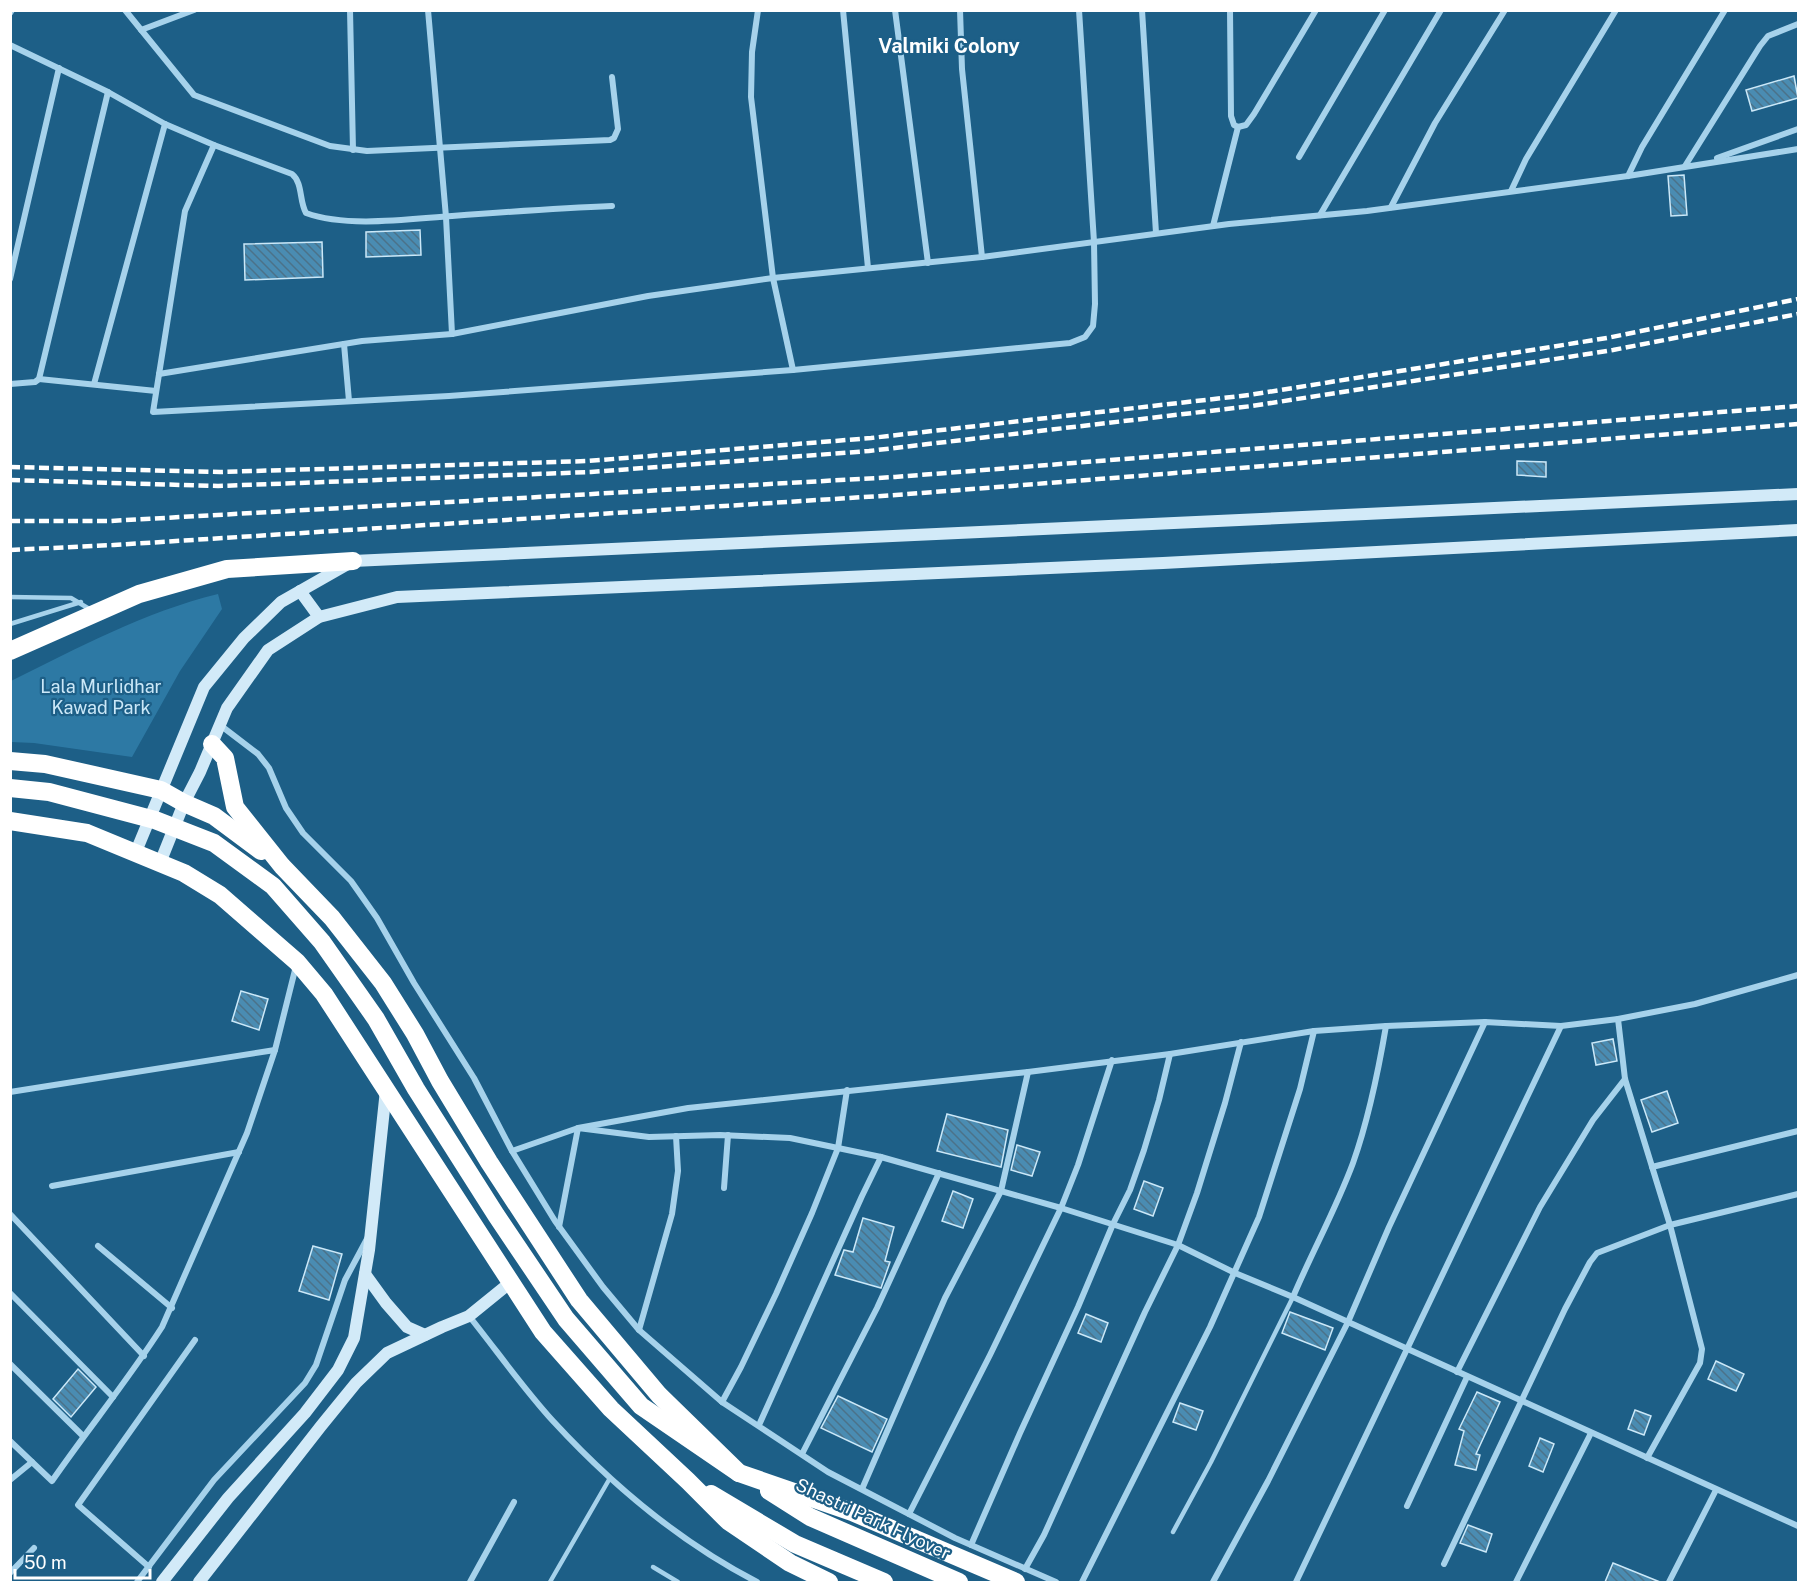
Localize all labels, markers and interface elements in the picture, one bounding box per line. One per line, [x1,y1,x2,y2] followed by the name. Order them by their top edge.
[878,34,1020,58] district label: Valmiki Colony
[40,676,162,718] park label: Lala Murlidhar Kawad Park
[793,1473,954,1564] street label: Shastri Park Flyover
[15,1542,150,1580] scale bar
[24,1552,67,1573] text: 50 m

